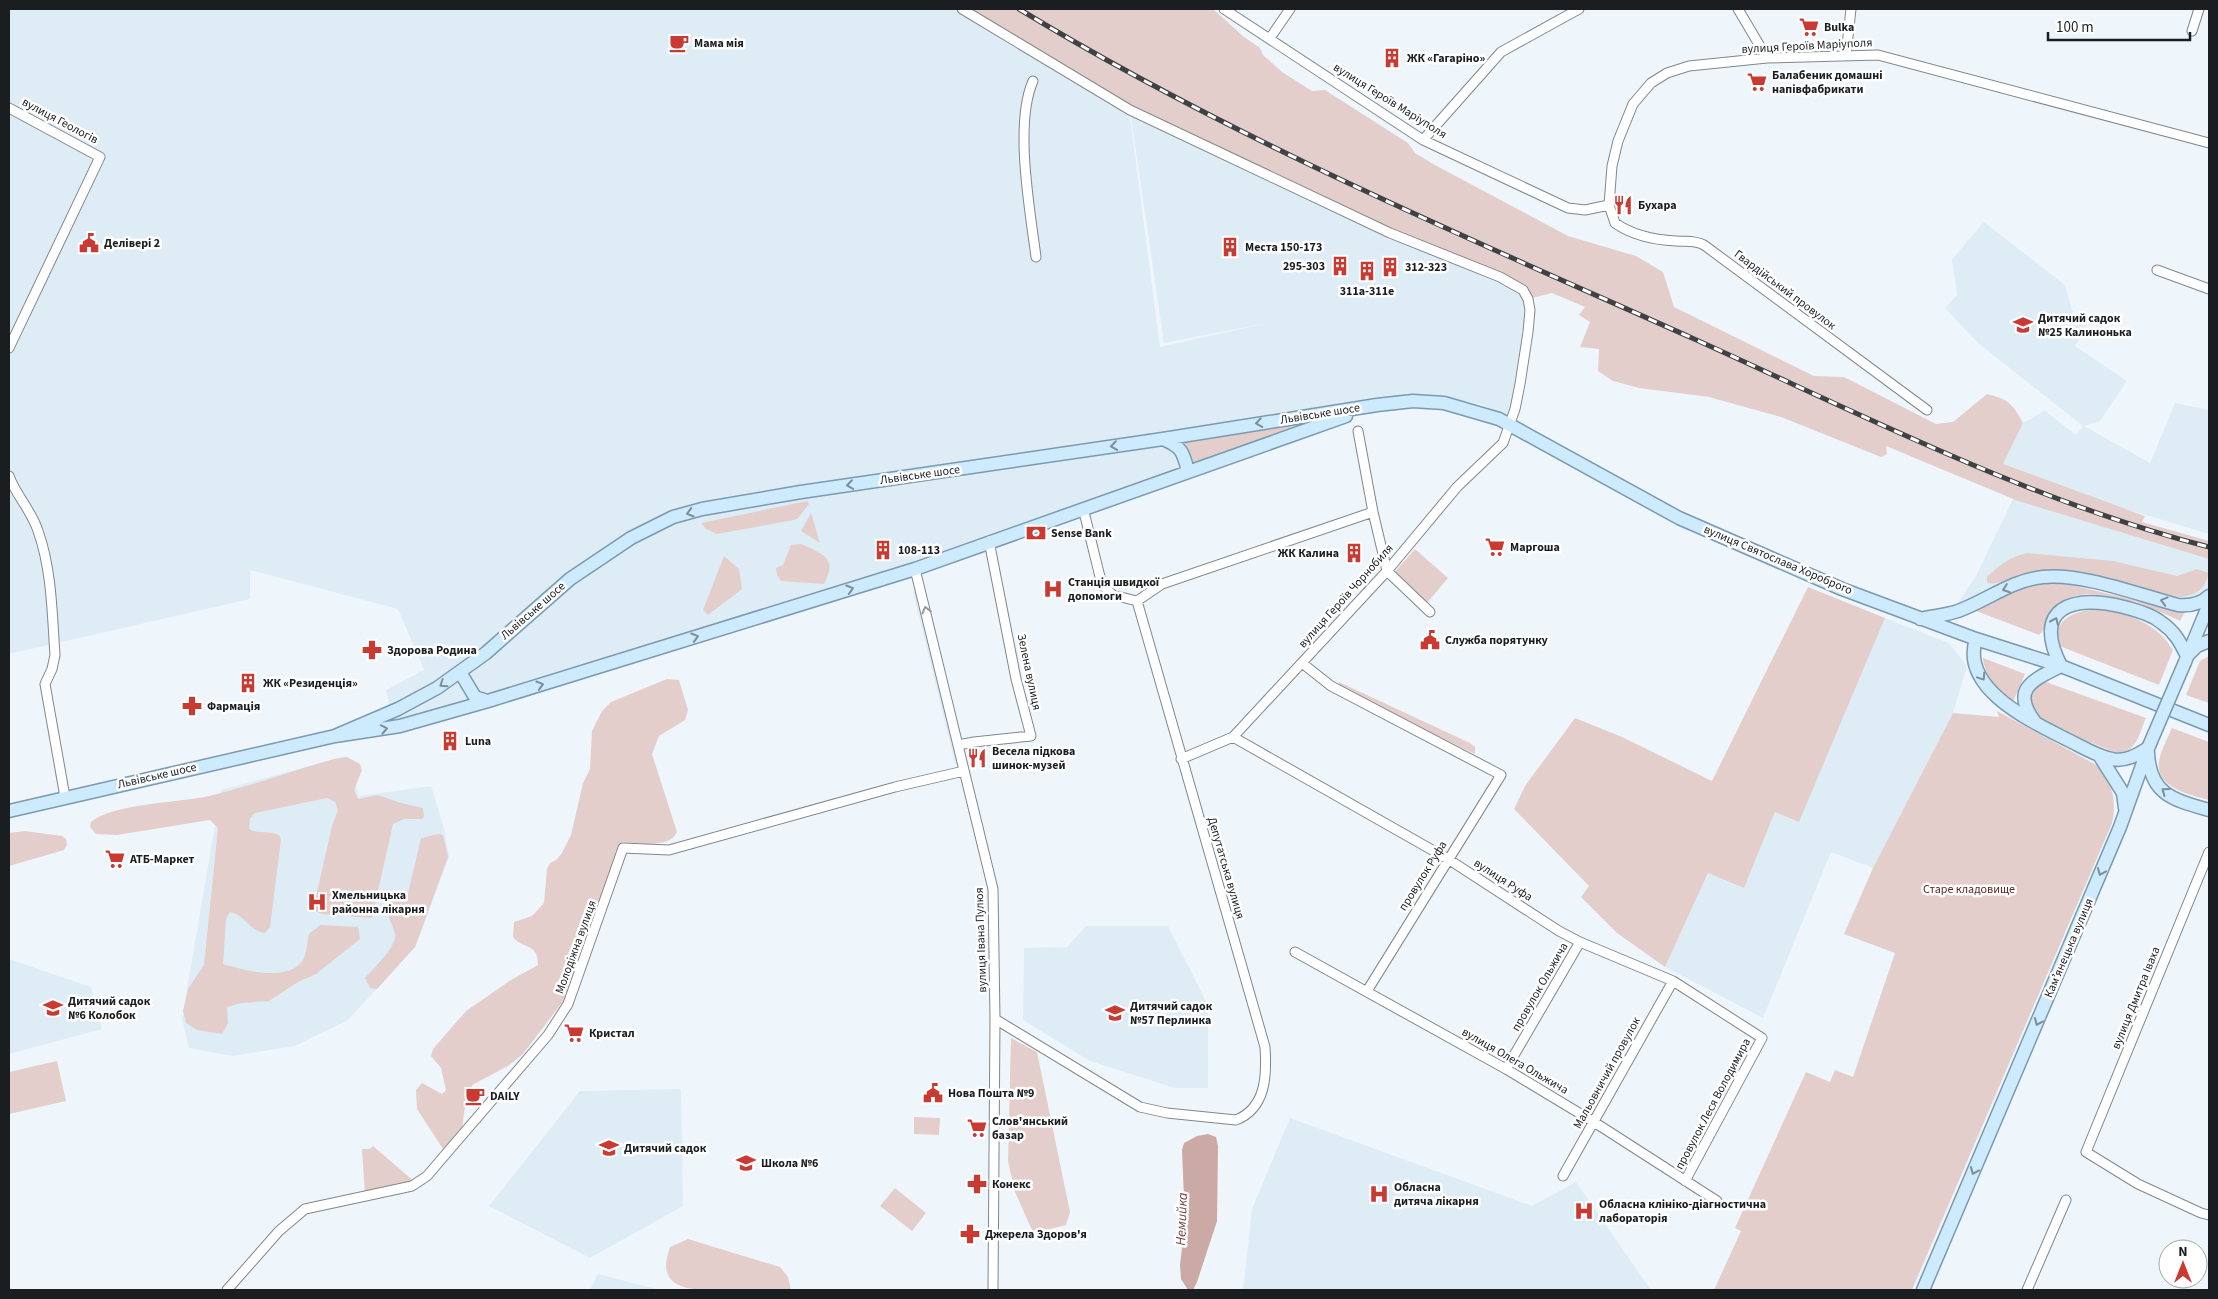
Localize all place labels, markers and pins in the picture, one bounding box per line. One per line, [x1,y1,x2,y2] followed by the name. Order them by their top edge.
[1798,16,1820,38] supermarket icon: Bulka
[1824,19,1854,36] place label: Bulka
[668,32,690,54] cafe icon: Мама мія
[694,35,744,52] place label: Мама мія
[1381,47,1403,69] building icon: ЖК «Гагаріно»
[1407,50,1485,67] place label: ЖК «Гагаріно»
[1772,67,1882,98] place label: Балабеник домашні напівфабрикати
[1746,71,1768,93] supermarket icon: Балабеник домашні напівфабрикати
[1612,194,1634,216] restaurant icon: Бухара
[1638,197,1676,214] place label: Бухара
[78,232,100,254] public building icon: Делівері 2
[104,235,160,252] place label: Делівері 2
[1219,236,1241,258] building icon: Места 150-173
[1245,239,1322,256] place label: Места 150-173
[1329,255,1351,277] building icon: 295-303
[1379,256,1401,278] building icon: 312-323
[1283,258,1325,275] place label: 295-303
[1405,259,1447,276] place label: 312-323
[1356,260,1378,282] building icon: 311а-311е
[1340,283,1394,300] place label: 311а-311е
[2038,310,2132,341] place label: Дитячий садок №25 Калинонька
[2012,314,2034,336] school or university icon: Дитячий садок №25 Калинонька
[1025,522,1047,544] bank icon: Sense Bank
[1051,525,1112,542] place label: Sense Bank
[1484,536,1506,558] supermarket icon: Маргоша
[872,539,894,561] building icon: 108-113
[1510,539,1560,556] place label: Маргоша
[898,542,940,559] place label: 108-113
[1343,542,1365,564] building icon: ЖК Калина
[1278,545,1339,562] place label: ЖК Калина
[1068,574,1160,605] place label: Станція швидкої допомоги
[1042,578,1064,600] hospital icon: Станція швидкої допомоги
[1419,629,1441,651] public building icon: Служба порятунку
[1445,632,1549,649] place label: Служба порятунку
[361,639,383,661] pharmacy icon: Здорова Родина
[387,642,477,659] place label: Здорова Родина
[237,672,259,694] building icon: ЖК «Резиденція»
[263,675,358,692] place label: ЖК «Резиденція»
[181,695,203,717] pharmacy icon: Фармація
[207,698,260,715] place label: Фармація
[439,730,461,752] building icon: Luna
[465,733,491,750] place label: Luna
[992,743,1075,774] place label: Весела підкова шинок-музей
[966,747,988,769] restaurant icon: Весела підкова шинок-музей
[104,848,126,870] supermarket icon: АТБ-Маркет
[129,851,195,868] place label: АТБ-Маркет
[332,887,425,918] place label: Хмельницька районна лікарня
[306,891,328,913] hospital icon: Хмельницька районна лікарня
[68,993,151,1024] place label: Дитячий садок №6 Колобок
[42,997,64,1019] school or university icon: Дитячий садок №6 Колобок
[1130,998,1213,1029] place label: Дитячий садок №57 Перлинка
[1104,1002,1126,1024] school or university icon: Дитячий садок №57 Перлинка
[563,1022,585,1044] supermarket icon: Кристал
[589,1025,635,1042] place label: Кристал
[922,1082,944,1104] public building icon: Нова Пошта №9
[464,1085,486,1107] cafe icon: DAILY
[948,1085,1034,1102] place label: Нова Пошта №9
[490,1088,520,1105] place label: DAILY
[992,1113,1068,1144] place label: Слов'янський базар
[966,1117,988,1139] supermarket icon: Слов'янський базар
[598,1137,620,1159] school or university icon: Дитячий садок
[624,1140,707,1157] place label: Дитячий садок
[735,1152,757,1174] school or university icon: Школа №6
[761,1155,818,1172] place label: Школа №6
[966,1173,988,1195] pharmacy icon: Конекс
[992,1176,1031,1193] place label: Конекс
[1394,1179,1479,1210] place label: Обласна дитяча лікарня
[1368,1183,1390,1205] hospital icon: Обласна дитяча лікарня
[1599,1196,1766,1227] place label: Обласна клініко-діагностична лабораторія
[1573,1200,1595,1222] hospital icon: Обласна клініко-діагностична лабораторія
[959,1223,981,1245] pharmacy icon: Джерела Здоров'я
[985,1226,1087,1243] place label: Джерела Здоров'я

